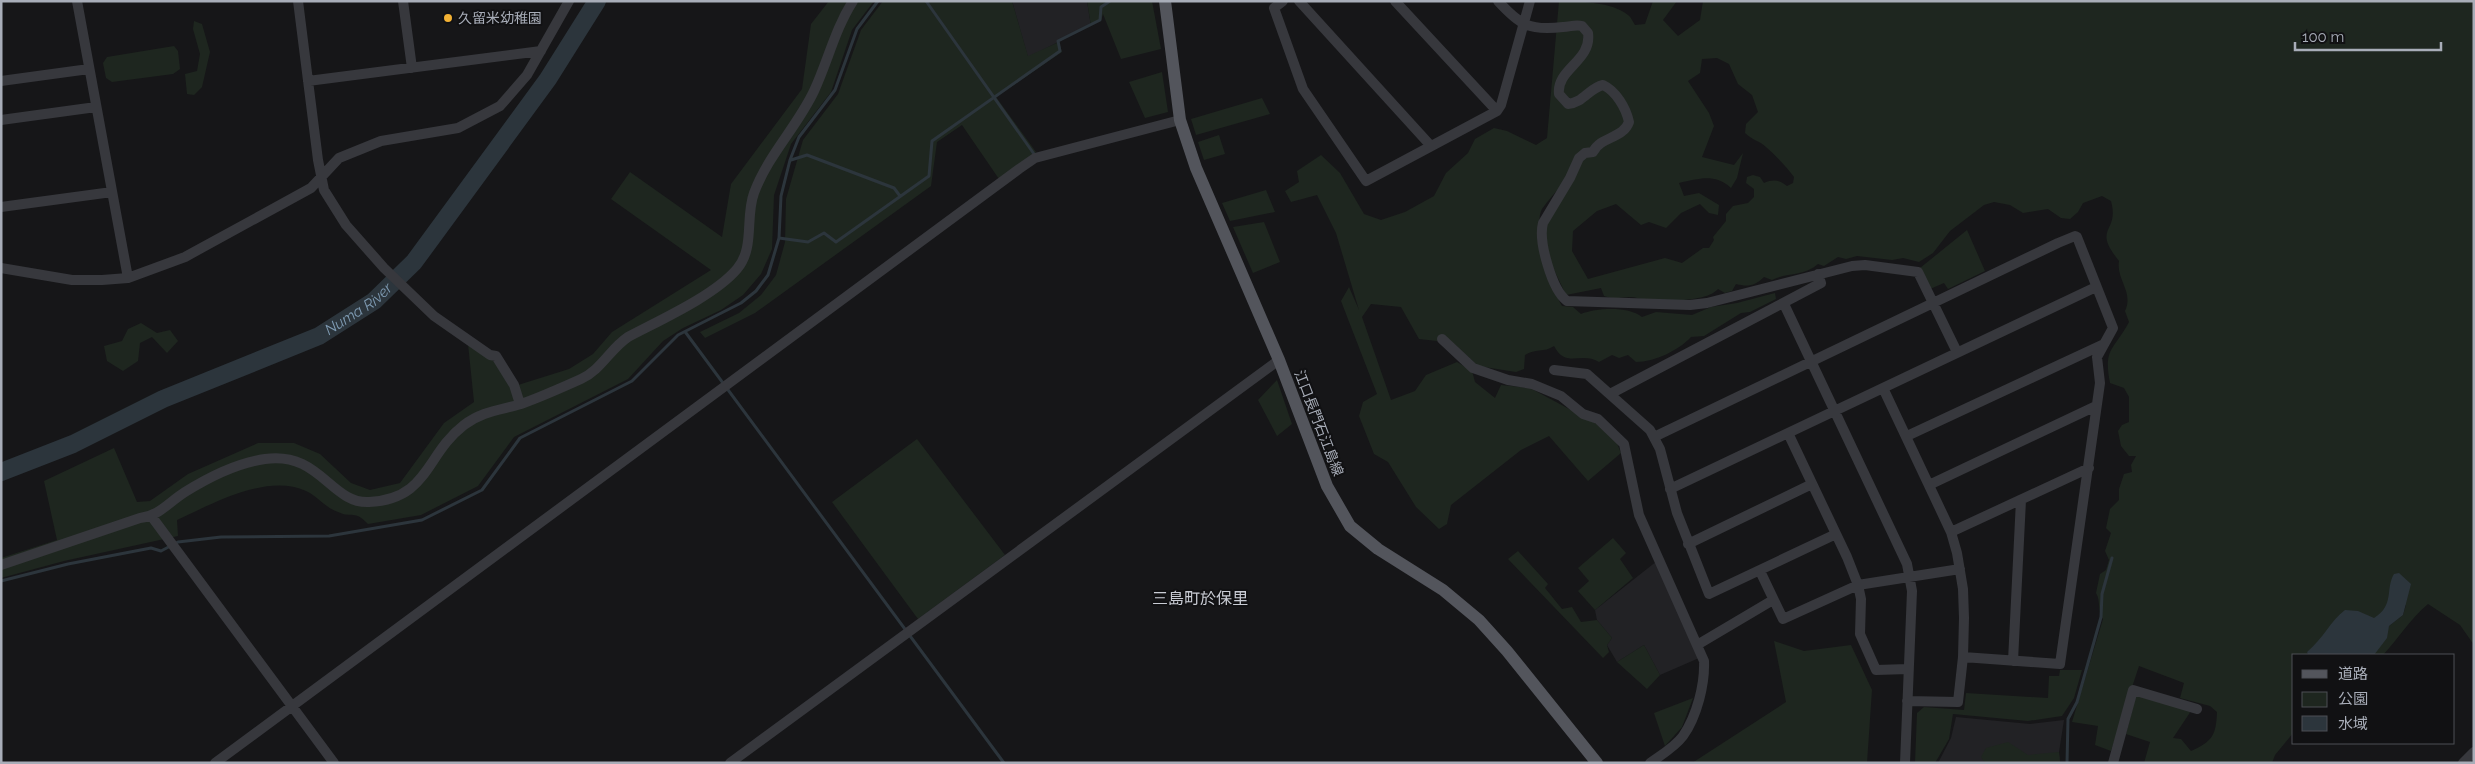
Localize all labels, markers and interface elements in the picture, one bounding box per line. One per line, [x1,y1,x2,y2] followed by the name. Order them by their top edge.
[458,10,542,26] place label: 久留米幼稚園
[442,12,454,24] marker: 久留米幼稚園
[2295,20,2441,52] scale bar
[2302,28,2344,46] text: 100 m
[321,279,397,339] water label: Numa River
[1291,368,1347,478] street label: 江口長門石江島線
[1152,589,1248,608] district label: 三島町於保里
[2292,654,2455,744] legend
[2338,665,2368,683] text: 道路
[2338,690,2368,708] text: 公園
[2338,715,2368,733] text: 水域

